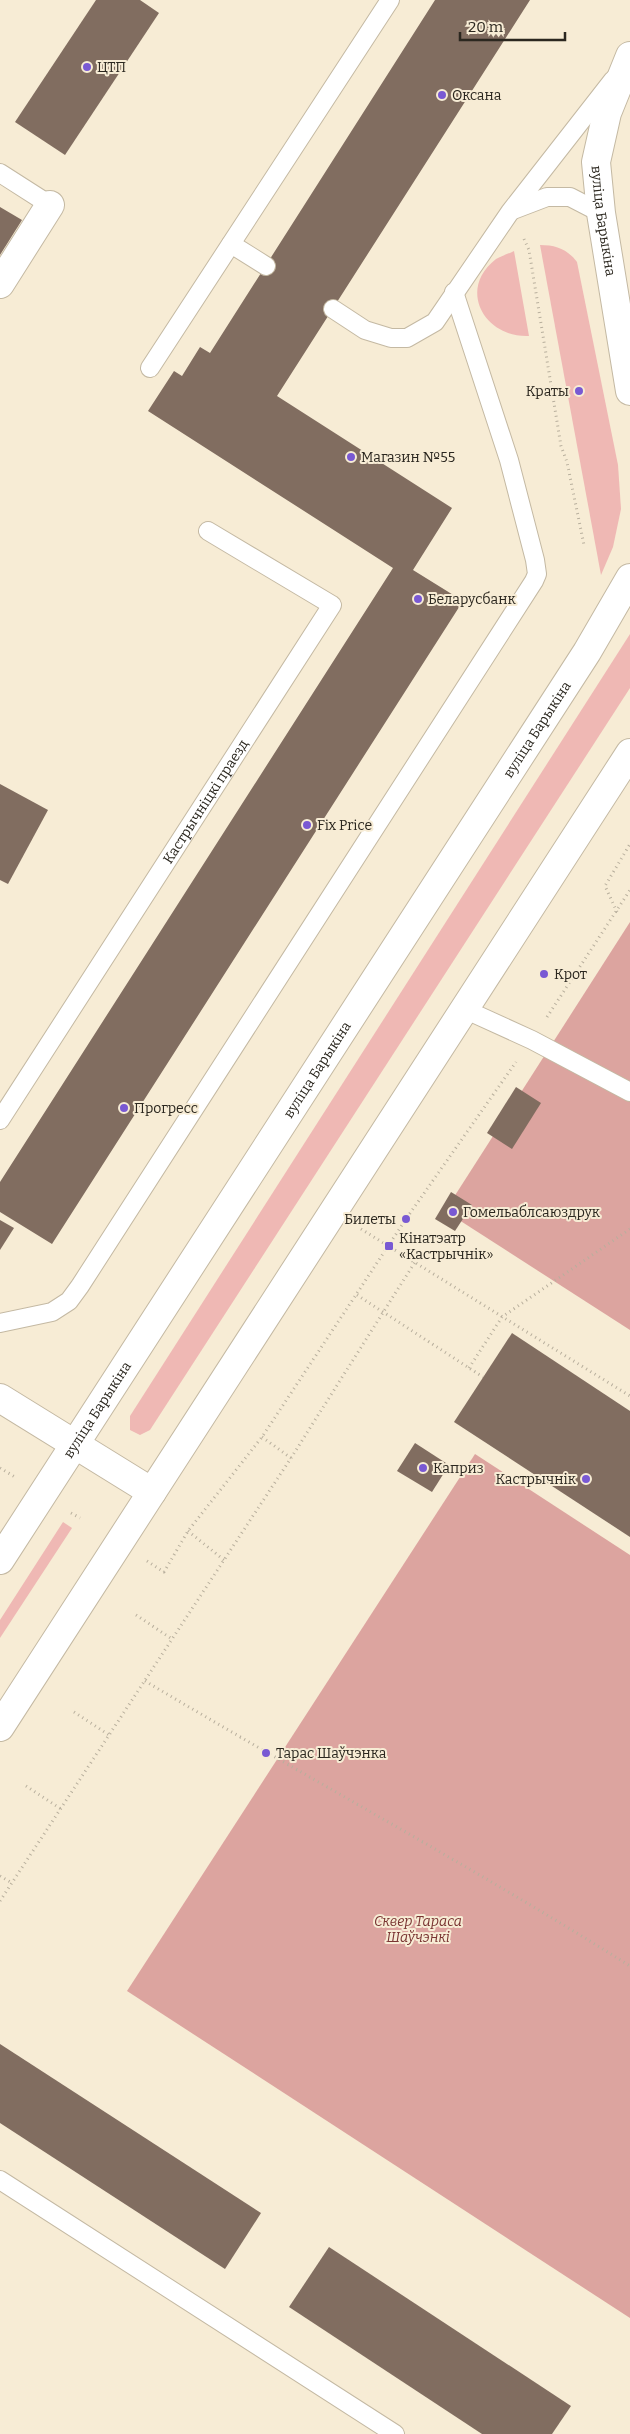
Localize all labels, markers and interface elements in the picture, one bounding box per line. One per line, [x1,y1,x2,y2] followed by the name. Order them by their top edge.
[460,10,565,42] scale bar
[468,18,504,36] text: 20 m
[97,59,126,76] place label: ЦТП
[81,61,93,73] marker: ЦТП
[452,87,502,104] place label: Оксана
[436,89,448,101] marker: Оксана
[587,165,619,278] street label: вуліца Барыкіна
[526,383,569,400] place label: Краты
[573,385,585,397] marker: Краты
[361,449,455,466] place label: Магазин №55
[345,451,357,463] marker: Магазин №55
[428,591,517,608] place label: Беларусбанк
[412,593,424,605] marker: Беларусбанк
[500,678,575,781] street label: вуліца Барыкіна
[160,736,252,867] street label: Кастрычніцкі праезд
[317,817,372,834] place label: Fix Price
[301,819,313,831] marker: Fix Price
[554,966,587,983] place label: Крот
[538,968,550,980] marker: Крот
[280,1018,355,1121] street label: вуліца Барыкіна
[134,1100,198,1117] place label: Прогресс
[118,1102,130,1114] marker: Прогресс
[463,1204,601,1221] place label: Гомельаблсаюздрук
[447,1206,459,1218] marker: Гомельаблсаюздрук
[344,1211,396,1228] place label: Билеты
[400,1213,412,1225] marker: Билеты
[399,1230,493,1263] place label: Кінатэатр «Кастрычнік»
[383,1240,395,1252] marker: Кінатэатр «Кастрычнік»
[60,1358,135,1461] street label: вуліца Барыкіна
[433,1460,484,1477] place label: Каприз
[417,1462,429,1474] marker: Каприз
[495,1471,577,1488] place label: Кастрычнік
[580,1473,592,1485] marker: Кастрычнік
[276,1745,387,1762] place label: Тарас Шаўчэнка
[260,1747,272,1759] marker: Тарас Шаўчэнка
[374,1913,462,1946] park label: Сквер Тараса Шаўчэнкі

